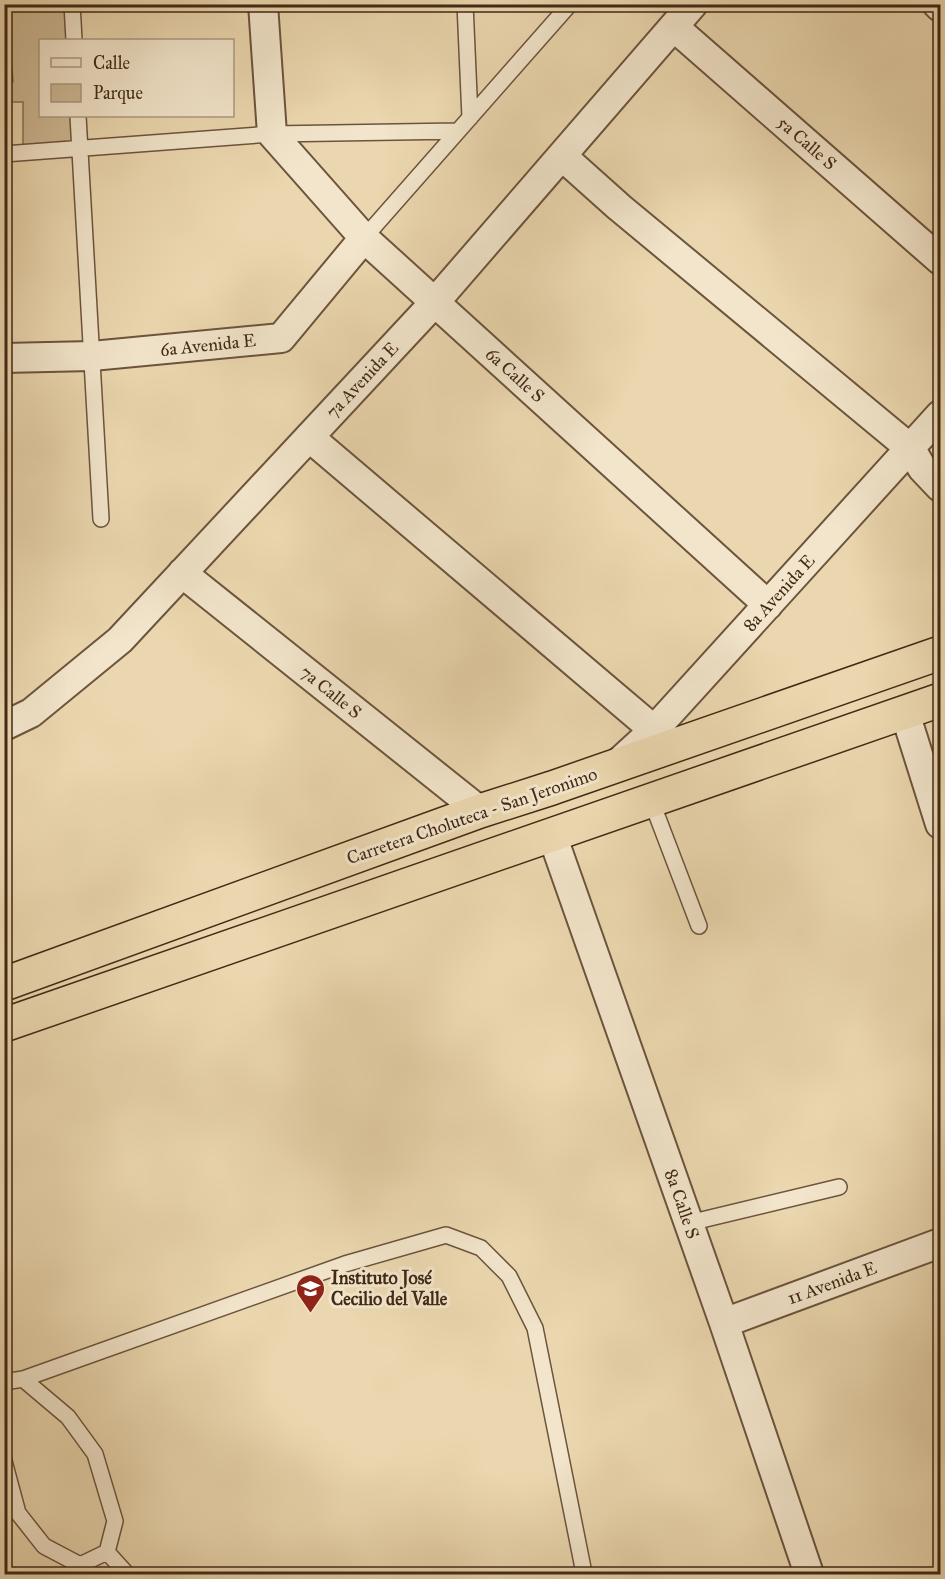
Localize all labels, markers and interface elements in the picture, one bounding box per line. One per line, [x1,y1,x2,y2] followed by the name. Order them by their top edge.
[39,39,234,117] legend
[93,52,130,74] text: Calle
[93,82,143,105] text: Parque
[773,111,841,175] street label: 5a Calle S
[159,329,257,361] street label: 6a Avenida E
[321,337,403,423] street label: 7a Avenida E
[481,343,549,407] street label: 6a Calle S
[739,550,819,636] street label: 8a Avenida E
[296,661,366,723] street label: 7a Calle S
[344,763,601,870] street label: Carretera Choluteca - San Jeronimo
[660,1166,704,1242] street label: 8a Calle S
[784,1257,880,1309] street label: 11 Avenida E
[331,1267,448,1310] place label: Instituto José Cecilio del Valle
[294,1272,326,1314] school or university icon: Instituto José Cecilio del Valle

